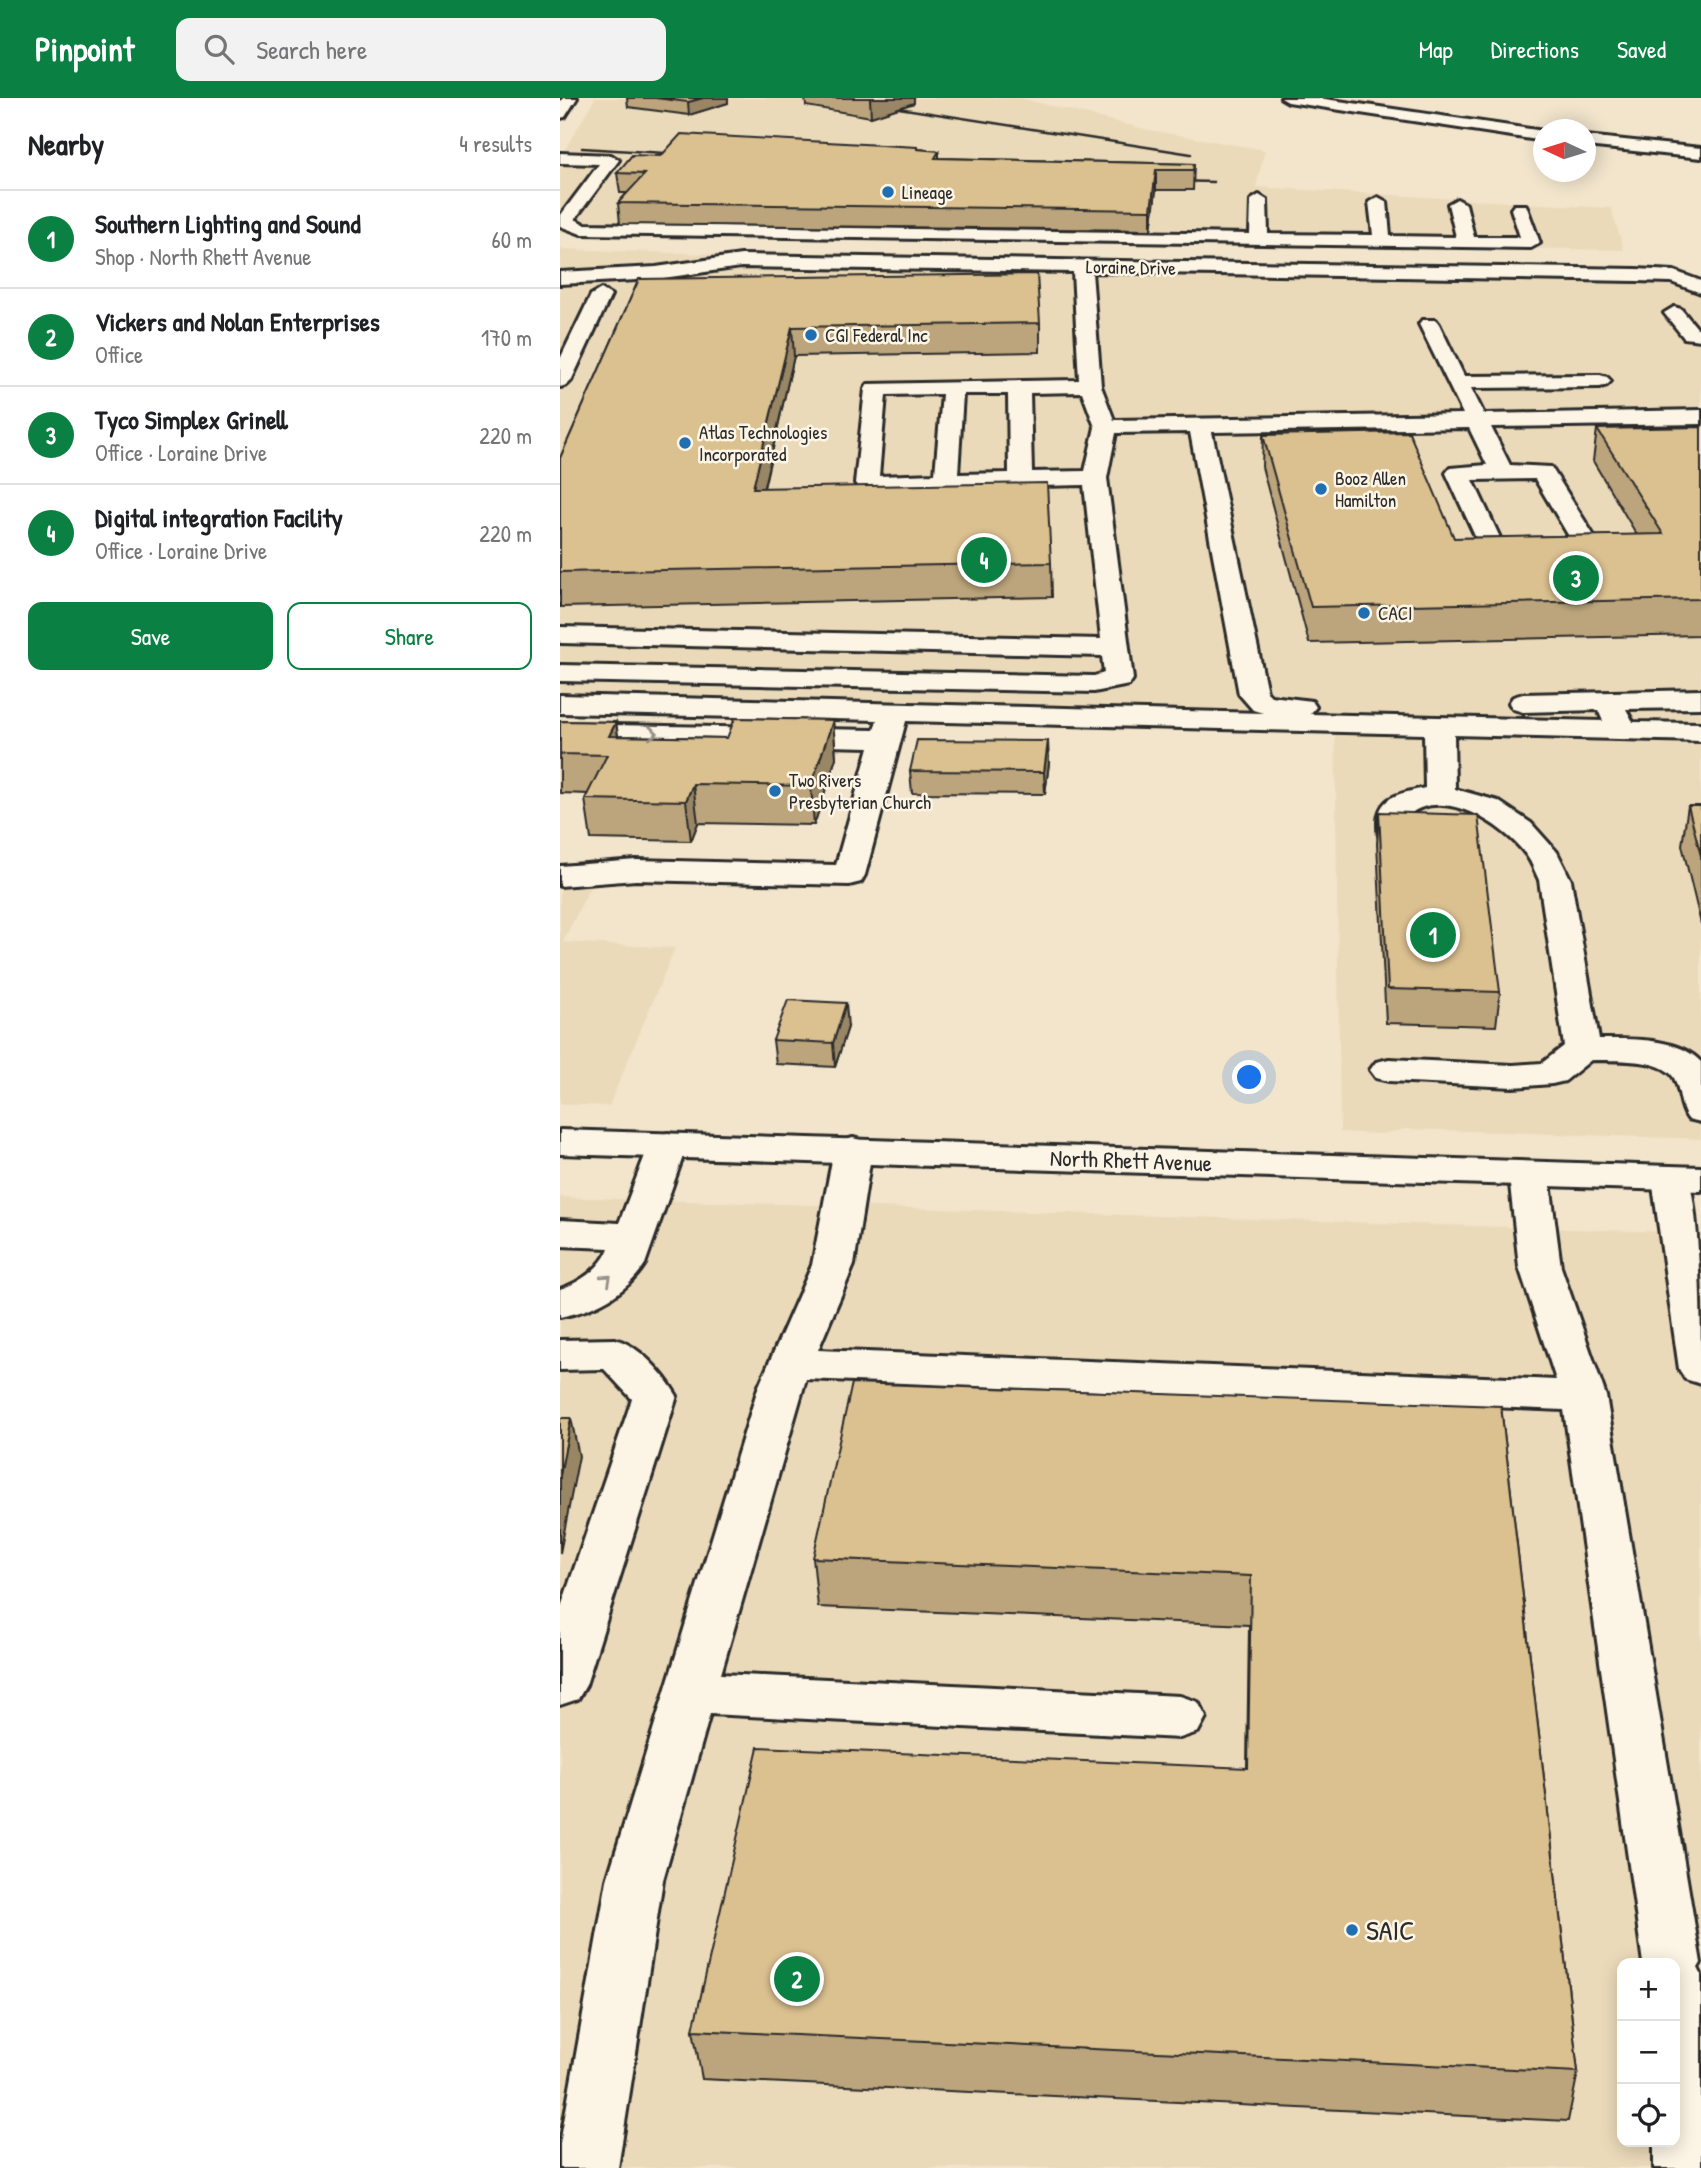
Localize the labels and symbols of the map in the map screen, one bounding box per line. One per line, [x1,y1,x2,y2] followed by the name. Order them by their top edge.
[1533,119,1596,182] north arrow
[902,179,953,205] place label: Lineage
[880,184,896,200] marker: Lineage
[1086,253,1177,281] street label: Loraine Drive
[825,322,928,348] place label: CGI Federal Inc
[803,327,819,343] marker: CGI Federal Inc
[699,419,827,467] place label: Atlas Technologies Incorporated
[677,435,693,451] marker: Atlas Technologies Incorporated
[1335,465,1406,513] place label: Booz Allen Hamilton
[1313,481,1329,497] marker: Booz Allen Hamilton
[961,534,1007,586] pin: 4
[1553,552,1599,604] pin: 3
[1378,600,1413,626] place label: CACI
[1356,605,1372,621] marker: CACI
[647,726,658,741] one-way arrow
[789,767,931,815] place label: Two Rivers Presbyterian Church
[767,783,783,799] marker: Two Rivers Presbyterian Church
[1410,909,1456,961] pin: 1
[1232,1060,1266,1094] your location
[1050,1142,1212,1178] street label: North Rhett Avenue
[599,1275,612,1287] one-way arrow
[1366,1911,1414,1949] place label: SAIC
[1344,1922,1360,1938] marker: SAIC
[774,1953,820,2005] pin: 2

